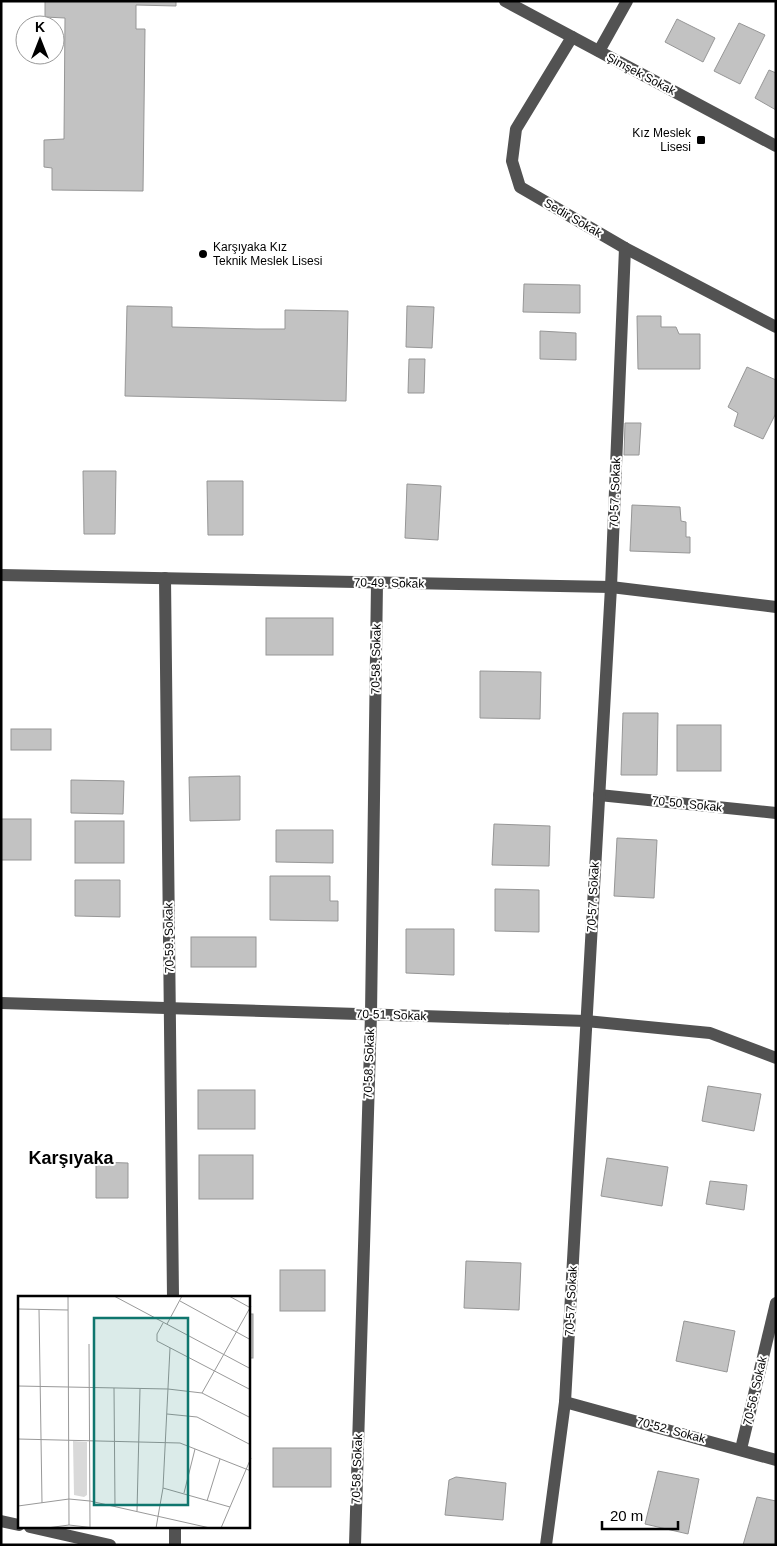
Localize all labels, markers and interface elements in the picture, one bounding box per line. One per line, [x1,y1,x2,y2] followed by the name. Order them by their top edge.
[15,15,65,65] north arrow
[35,19,45,35] text: K
[604,50,679,98] street label: Şimşek Sokak
[632,126,692,154] place label: Kız Meslek Lisesi
[695,134,707,146] marker: Kız Meslek Lisesi
[541,196,605,241] street label: Sedir Sokak
[213,240,322,268] place label: Karşıyaka Kız Teknik Meslek Lisesi
[197,248,209,260] marker: Karşıyaka Kız Teknik Meslek Lisesi
[607,456,623,529] street label: 70-57. Sokak
[354,575,425,591] street label: 70-49. Sokak
[368,623,384,694] street label: 70-58. Sokak
[651,793,724,815] street label: 70-50. Sokak
[584,860,602,933] street label: 70-57. Sokak
[161,902,177,973] street label: 70-59. Sokak
[355,1007,428,1023] street label: 70-51. Sokak
[361,1027,377,1100] street label: 70-58. Sokak
[28,1148,115,1168] district label: Karşıyaka
[562,1264,580,1337] street label: 70-57. Sokak
[18,1296,250,1528] inset map
[740,1354,770,1427] street label: 70-56. Sokak
[635,1414,708,1446] street label: 70-52. Sokak
[349,1432,365,1505] street label: 70-58. Sokak
[602,1498,678,1530] scale bar
[610,1507,643,1524] text: 20 m

